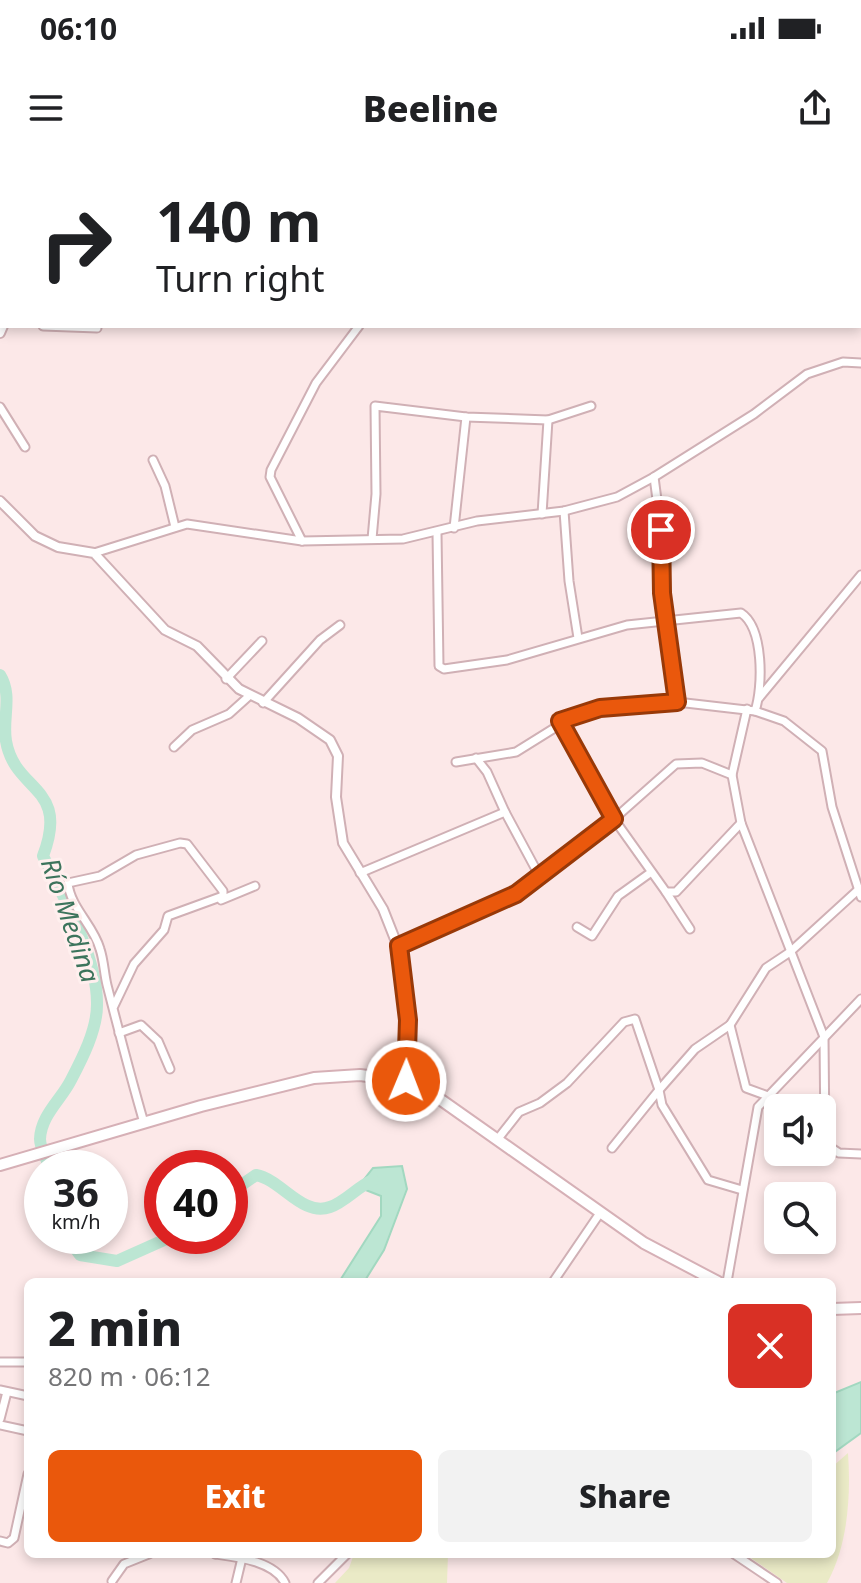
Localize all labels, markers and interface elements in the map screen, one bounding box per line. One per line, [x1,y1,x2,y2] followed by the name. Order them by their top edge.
[40,8,117,49] text: 06:10
[363,84,498,133] text: Beeline
[24,86,68,130] icon: menu
[793,86,837,130] icon: share
[156,182,321,258] text: 140 m
[24,192,128,296] icon: right
[156,254,324,303] text: Turn right
[627,496,695,564] pin
[639,508,683,552] icon: arrive
[33,853,109,987] water label: Río Medina
[364,1039,448,1123] position arrow
[764,1094,836,1254] map controls
[764,1094,836,1166] button: sound
[144,1150,248,1254] speed limit sign: 40
[53,1164,99,1219] text: 36
[764,1182,836,1254] button: search
[51,1208,101,1235] text: km/h
[48,1295,182,1360] text: 2 min
[728,1304,812,1388] button: close
[48,1358,211,1394] text: 820 m · 06:12
[48,1450,422,1542] button: Exit
[438,1450,812,1542] button: Share

